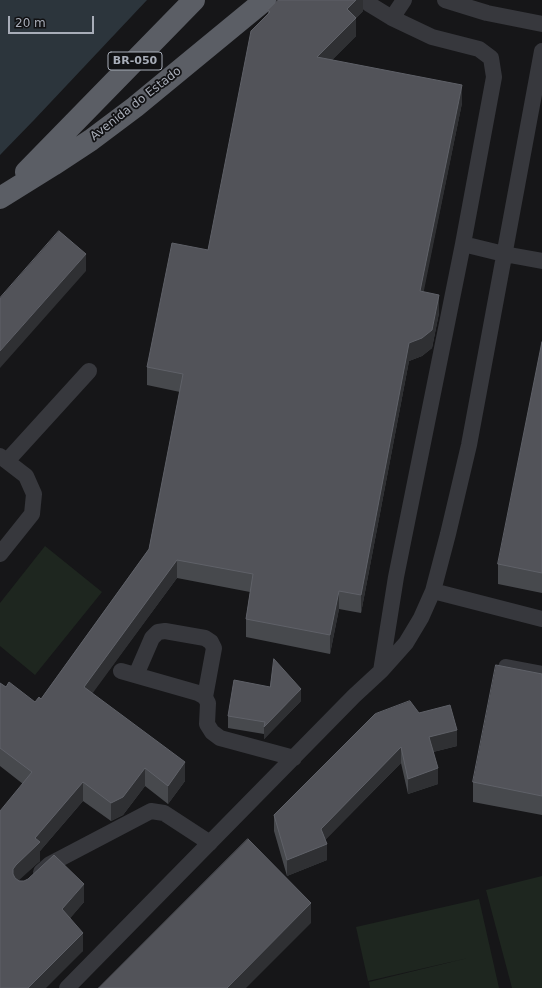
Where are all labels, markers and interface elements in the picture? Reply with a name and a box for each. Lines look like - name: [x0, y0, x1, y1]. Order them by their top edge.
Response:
- scale bar: [10, 8, 96, 34]
- text: 20 m: [15, 16, 46, 30]
- road number: BR-050: [108, 52, 162, 70]
- street label: Avenida do Estado: [88, 64, 184, 144]

